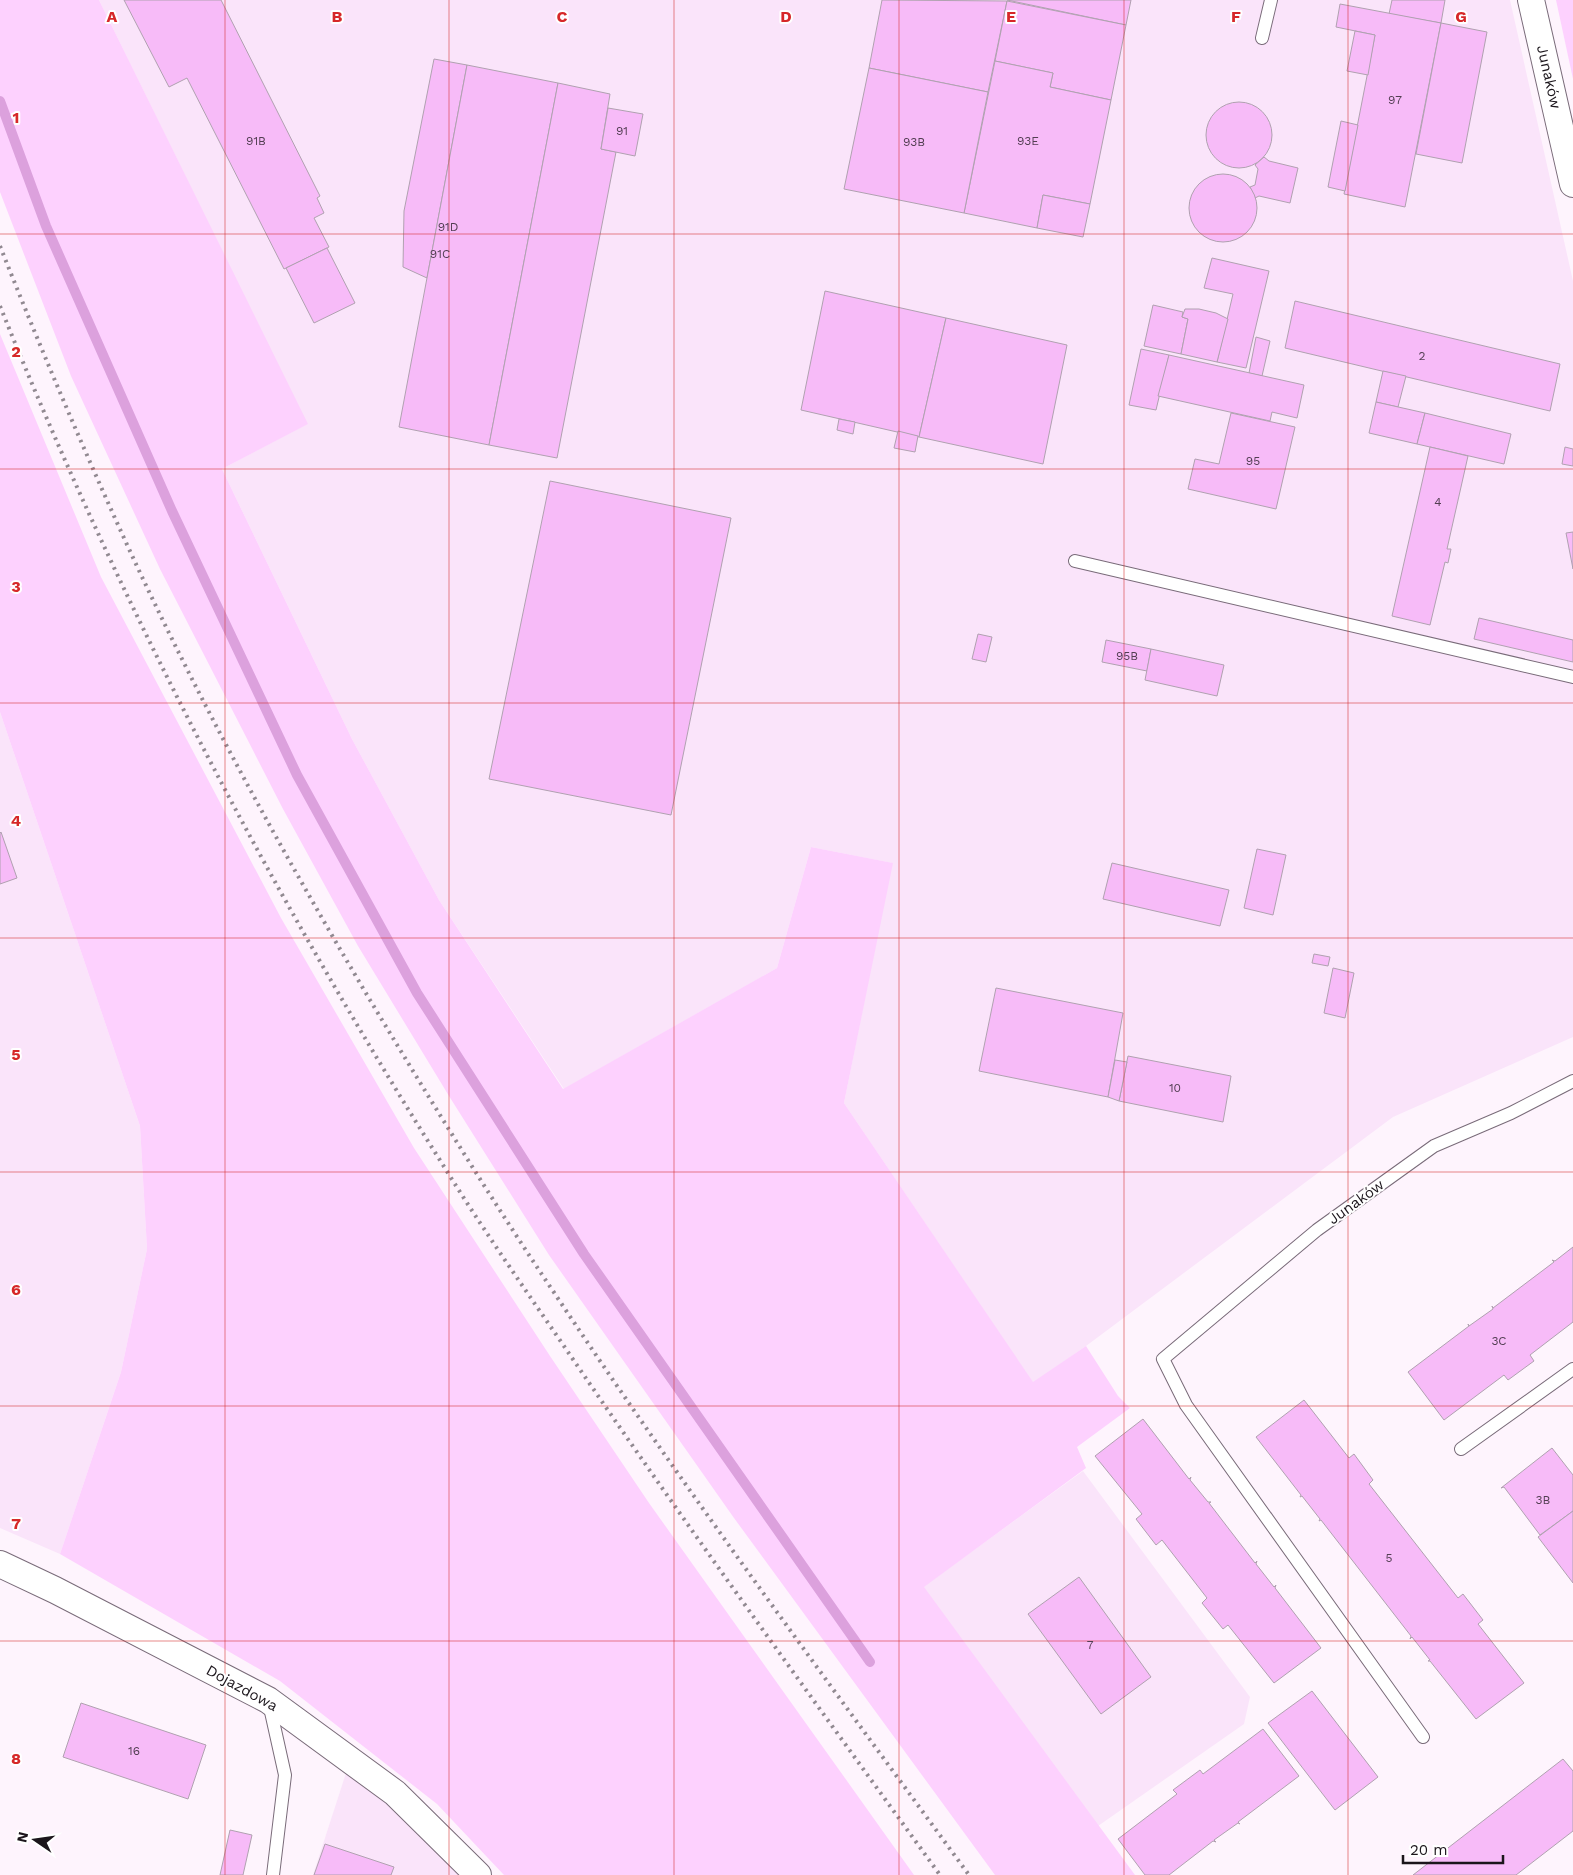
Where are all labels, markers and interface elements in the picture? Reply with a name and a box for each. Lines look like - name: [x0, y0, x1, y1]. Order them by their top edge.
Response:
- text: A: [107, 7, 118, 26]
- text: B: [332, 7, 343, 26]
- text: C: [557, 7, 568, 26]
- text: D: [780, 7, 792, 26]
- text: E: [1006, 7, 1016, 26]
- text: F: [1231, 7, 1241, 26]
- text: G: [1455, 7, 1467, 26]
- street label: Junaków: [1533, 43, 1565, 111]
- house number: 97: [1388, 93, 1402, 107]
- text: 1: [13, 108, 19, 127]
- house number: 91: [616, 124, 628, 138]
- house number: 91B: [246, 134, 266, 148]
- house number: 93E: [1017, 134, 1039, 148]
- house number: 93B: [903, 135, 925, 149]
- house number: 91D: [438, 220, 458, 234]
- house number: 91C: [430, 247, 450, 261]
- text: 2: [11, 342, 21, 361]
- house number: 2: [1419, 349, 1426, 363]
- house number: 95: [1246, 454, 1260, 468]
- house number: 4: [1434, 495, 1442, 509]
- text: 3: [11, 577, 21, 596]
- house number: 95B: [1116, 649, 1138, 663]
- text: 4: [11, 811, 21, 830]
- text: 5: [11, 1045, 21, 1064]
- house number: 10: [1169, 1081, 1181, 1095]
- street label: Junaków: [1324, 1175, 1388, 1228]
- text: 6: [11, 1280, 21, 1299]
- house number: 3C: [1491, 1334, 1507, 1348]
- house number: 3B: [1536, 1493, 1551, 1507]
- text: 7: [11, 1514, 21, 1533]
- house number: 5: [1386, 1551, 1393, 1565]
- house number: 7: [1087, 1638, 1094, 1652]
- street label: Dojazdowa: [203, 1661, 281, 1715]
- house number: 16: [128, 1744, 140, 1758]
- text: 8: [11, 1749, 21, 1768]
- north arrow: [10, 1815, 60, 1865]
- text: N: [13, 1830, 31, 1844]
- scale bar: [1403, 1832, 1503, 1864]
- text: 20 m: [1410, 1841, 1448, 1859]

